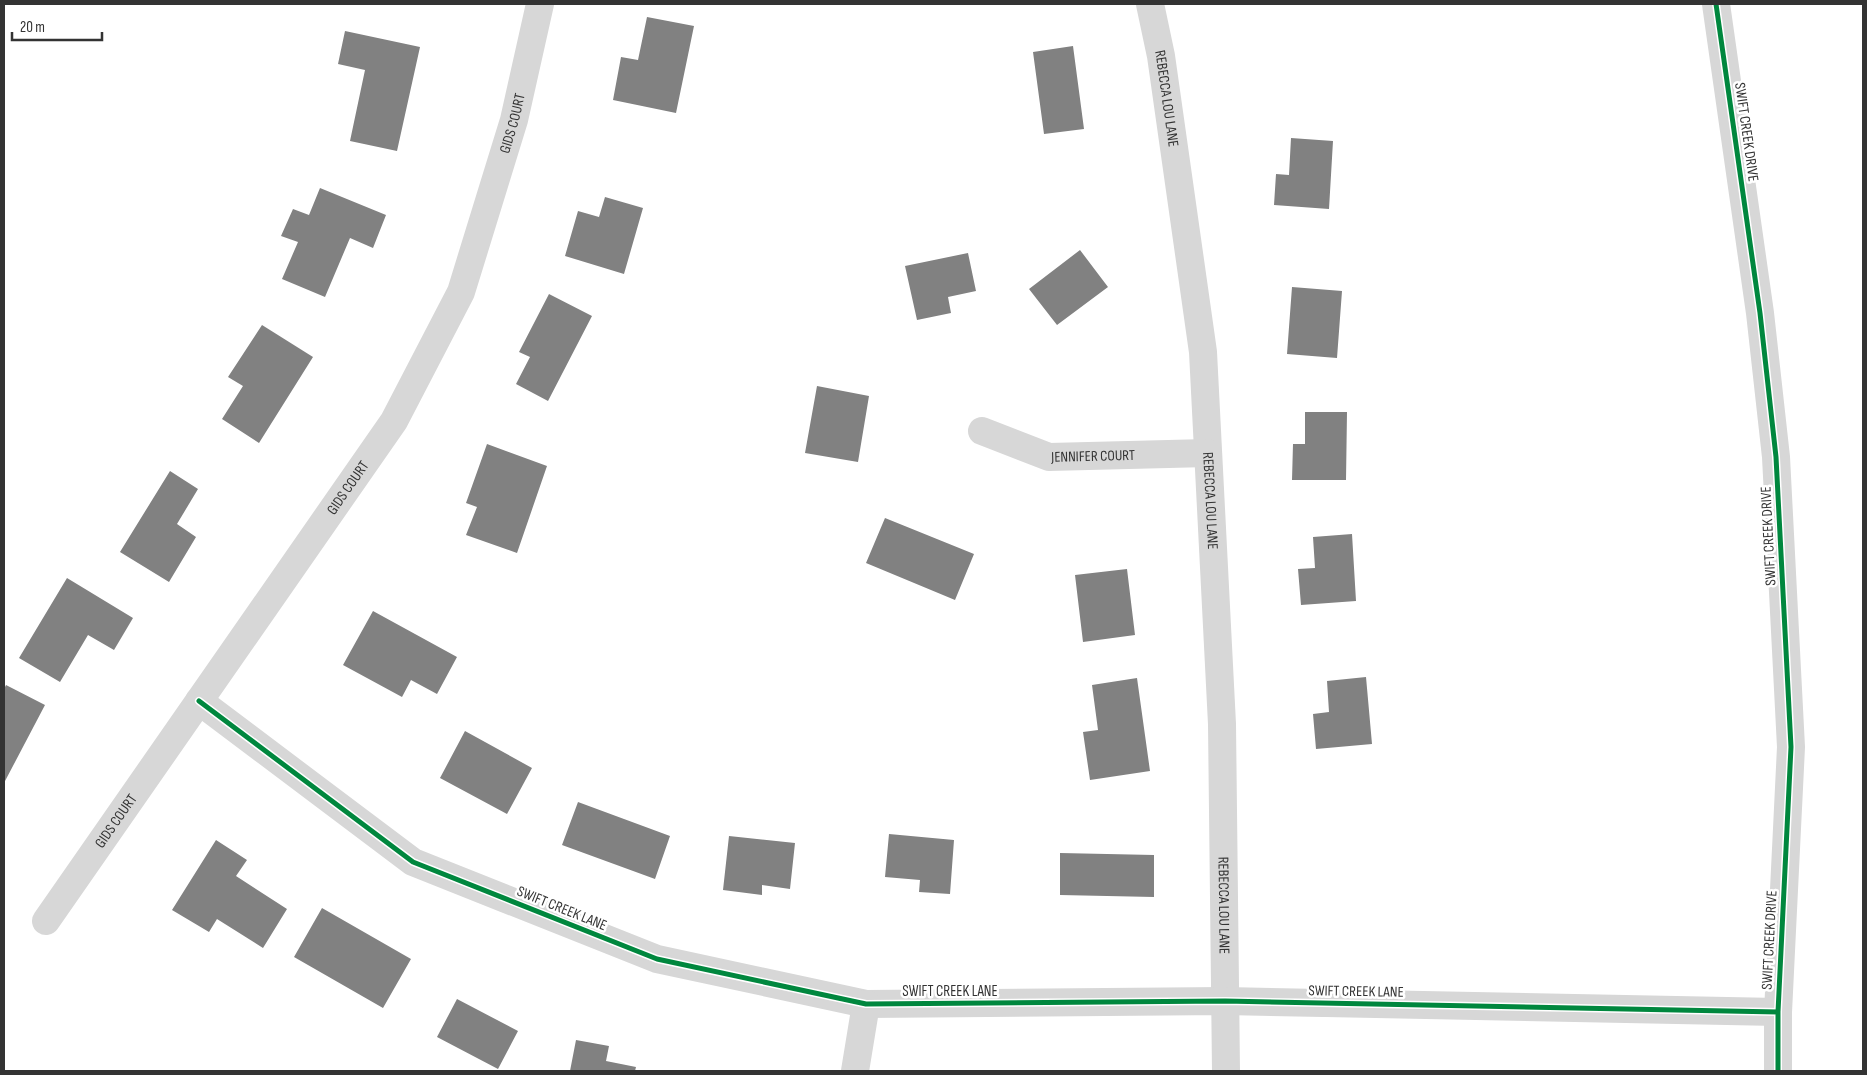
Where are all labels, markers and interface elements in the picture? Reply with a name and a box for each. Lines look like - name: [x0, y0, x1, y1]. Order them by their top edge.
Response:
- scale bar: [12, 10, 102, 42]
- text: 20 m: [20, 18, 45, 37]
- street label: REBECCA LOU LANE: [1150, 48, 1183, 148]
- street label: SWIFT CREEK DRIVE: [1730, 81, 1763, 183]
- street label: GIDS COURT: [495, 91, 530, 156]
- street label: JENNIFER COURT: [1050, 446, 1135, 467]
- street label: REBECCA LOU LANE: [1198, 451, 1222, 550]
- street label: GIDS COURT: [323, 457, 373, 519]
- street label: SWIFT CREEK DRIVE: [1756, 486, 1781, 586]
- street label: GIDS COURT: [91, 790, 141, 852]
- street label: REBECCA LOU LANE: [1214, 856, 1234, 954]
- street label: SWIFT CREEK LANE: [514, 882, 610, 935]
- street label: SWIFT CREEK DRIVE: [1757, 890, 1782, 990]
- street label: SWIFT CREEK LANE: [1308, 981, 1404, 1002]
- street label: SWIFT CREEK LANE: [902, 982, 998, 1001]

